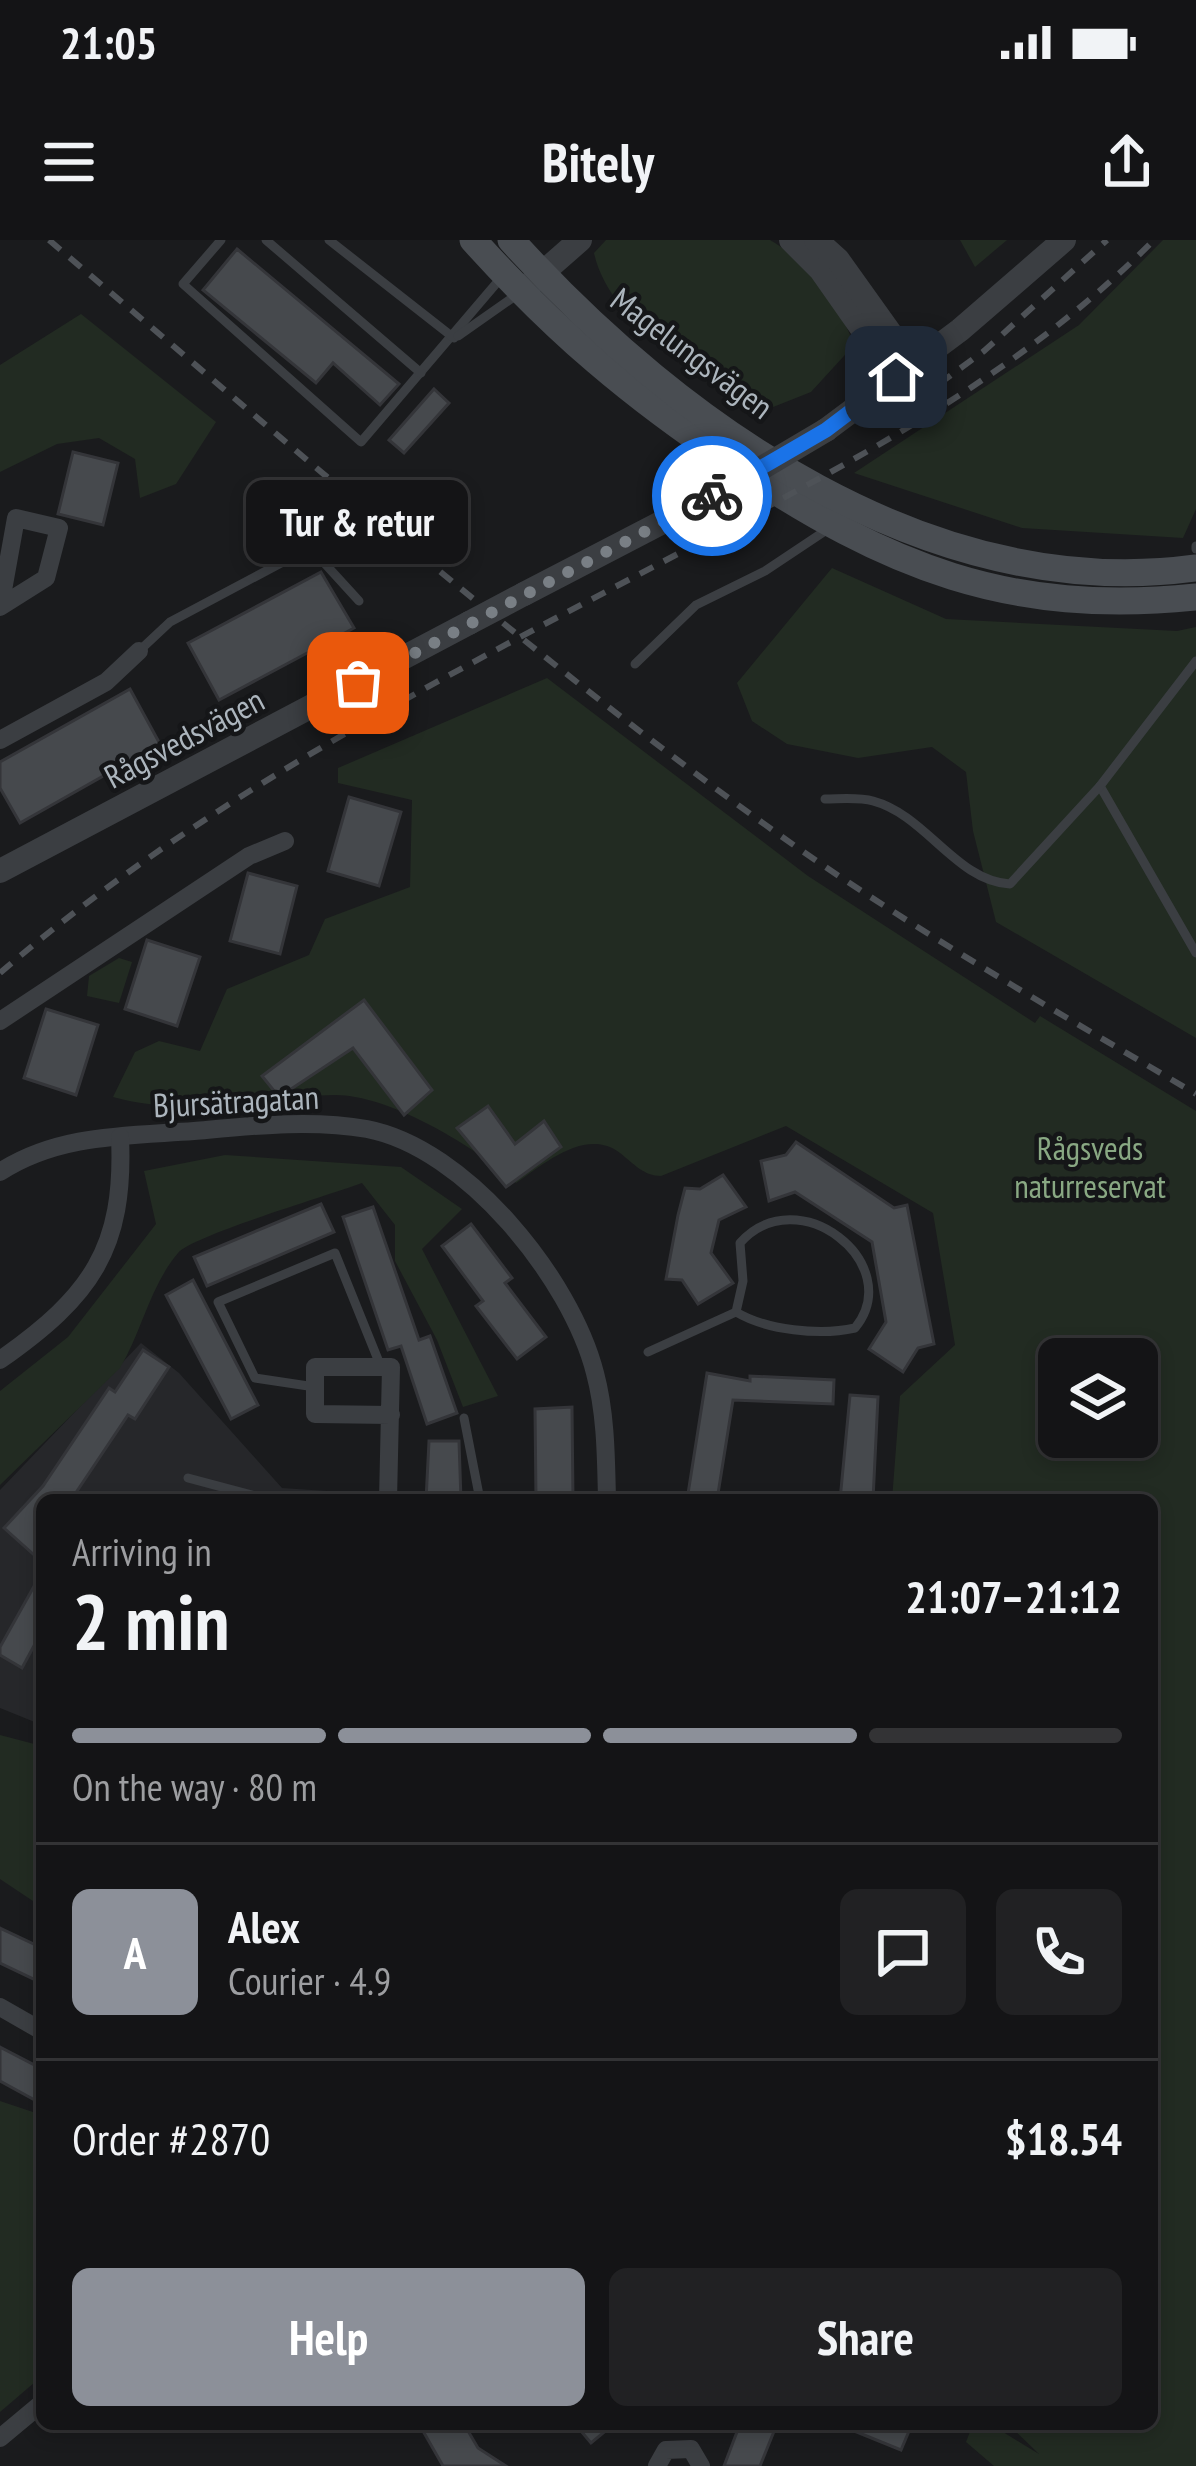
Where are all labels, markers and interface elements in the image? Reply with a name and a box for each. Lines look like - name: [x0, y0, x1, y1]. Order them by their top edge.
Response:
- text: 21:05: [60, 13, 157, 71]
- text: Bitely: [542, 127, 654, 197]
- icon: menu: [36, 129, 102, 195]
- icon: share: [1094, 129, 1160, 195]
- street label: Magelungsvägen: [603, 278, 782, 428]
- pin: [845, 326, 947, 428]
- icon: home: [863, 344, 929, 410]
- courier: [652, 436, 772, 556]
- icon: bike: [679, 463, 745, 529]
- callout: Tur & retur: [247, 479, 469, 563]
- text: Tur & retur: [280, 496, 434, 547]
- pin: [307, 632, 409, 734]
- icon: bag: [325, 650, 391, 716]
- street label: Rågsvedsvägen: [97, 678, 271, 798]
- street label: Bjursätragatan: [152, 1075, 320, 1126]
- park label: Rågsveds naturreservat: [1014, 1126, 1166, 1207]
- map controls: [1038, 1338, 1158, 1458]
- button: layers: [1038, 1338, 1158, 1458]
- text: Arriving in: [72, 1526, 212, 1577]
- text: 21:07–21:12: [905, 1567, 1122, 1625]
- text: 2 min: [72, 1571, 230, 1672]
- text: On the way · 80 m: [72, 1761, 317, 1812]
- button: chat: [840, 1889, 966, 2015]
- button: phone: [996, 1889, 1122, 2015]
- text: Alex: [228, 1897, 300, 1955]
- text: A: [124, 1923, 146, 1981]
- text: Courier · 4.9: [228, 1955, 391, 2006]
- text: Order #2870: [72, 2109, 270, 2167]
- text: $18.54: [1005, 2109, 1122, 2167]
- button: Help: [72, 2268, 585, 2406]
- button: Share: [609, 2268, 1122, 2406]

